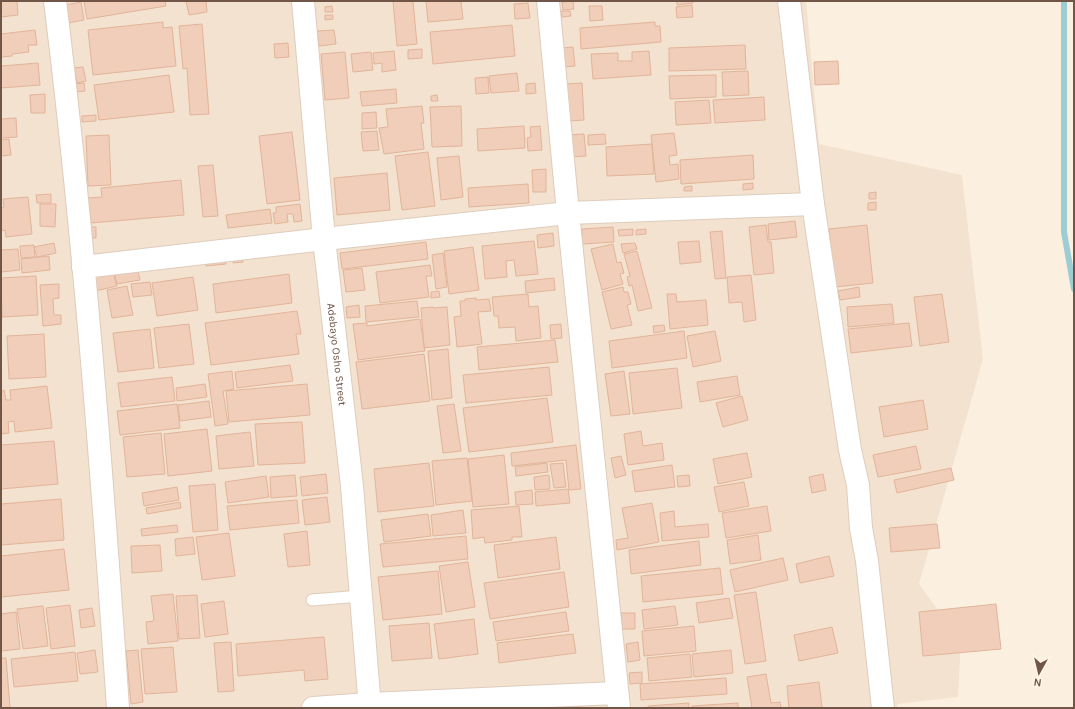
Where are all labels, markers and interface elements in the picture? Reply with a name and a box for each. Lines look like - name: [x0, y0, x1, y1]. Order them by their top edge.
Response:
- street label: Adebayo Osho Street: [324, 302, 349, 406]
- north arrow: [1019, 653, 1059, 693]
- text: N: [1033, 675, 1042, 689]

